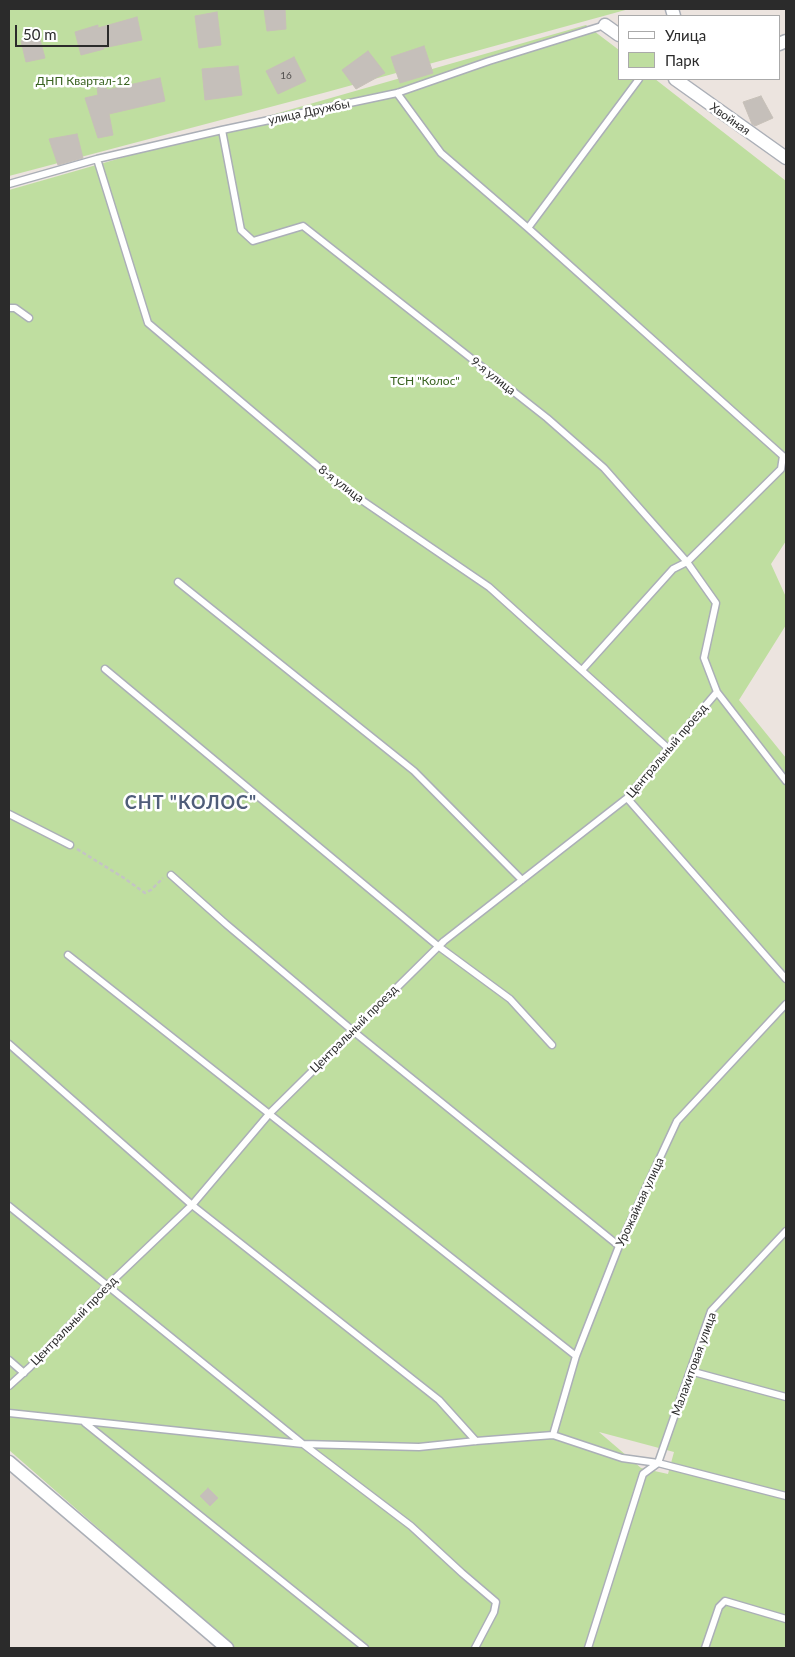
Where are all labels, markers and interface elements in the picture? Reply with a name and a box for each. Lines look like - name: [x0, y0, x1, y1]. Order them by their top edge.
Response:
- scale bar: [18, 15, 111, 47]
- legend: [618, 15, 780, 80]
- text: 50 m: [23, 25, 57, 43]
- text: Улица: [665, 26, 706, 44]
- text: Парк: [665, 51, 699, 69]
- house number: 16: [280, 70, 292, 82]
- park label: ДНП Квартал-12: [36, 74, 130, 88]
- street label: улица Дружбы: [267, 96, 351, 128]
- street label: Хвойная: [707, 100, 753, 138]
- street label: 9-я улица: [468, 354, 518, 398]
- park label: ТСН "Колос": [390, 374, 460, 388]
- street label: 8-я улица: [315, 462, 367, 506]
- street label: Центральный проезд: [623, 701, 711, 801]
- district label: СНТ "КОЛОС": [123, 792, 259, 814]
- street label: Центральный проезд: [307, 982, 401, 1076]
- street label: Урожайная улица: [613, 1155, 667, 1249]
- street label: Центральный проезд: [28, 1273, 120, 1369]
- street label: Малахитовая улица: [669, 1310, 719, 1418]

